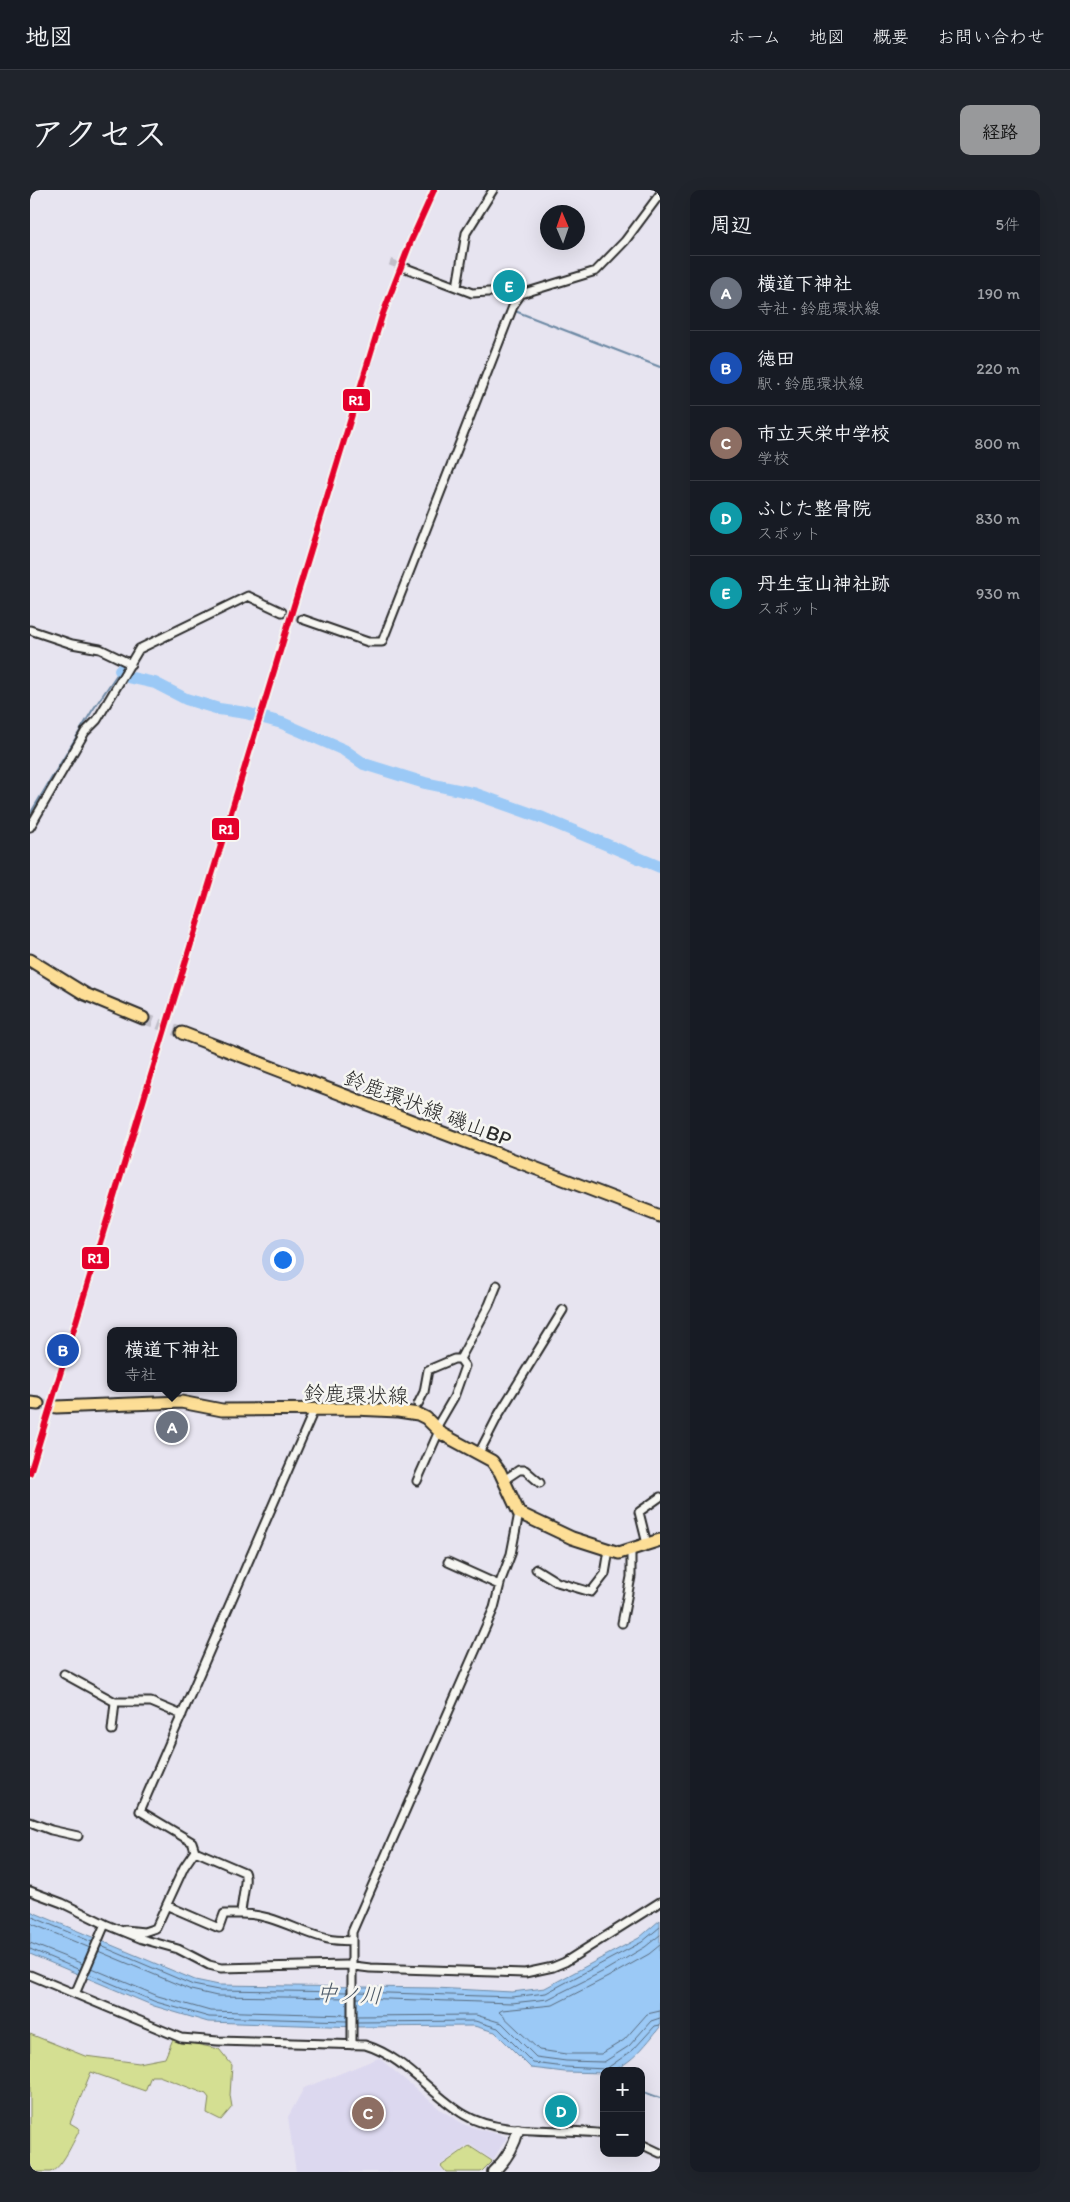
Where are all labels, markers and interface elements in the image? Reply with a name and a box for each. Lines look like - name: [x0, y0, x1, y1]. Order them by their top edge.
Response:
- text: 地図: [25, 22, 73, 51]
- text: ホーム: [728, 26, 781, 48]
- text: 地図: [809, 26, 845, 48]
- text: 概要: [873, 26, 909, 48]
- text: お問い合わせ: [937, 26, 1045, 48]
- button: 経路: [960, 105, 1040, 155]
- text: アクセス: [30, 113, 168, 155]
- north arrow: [540, 205, 585, 250]
- text: 周辺: [710, 212, 752, 237]
- text: 5件: [996, 215, 1020, 234]
- pin: E: [493, 267, 525, 305]
- text: 横道下神社: [757, 272, 852, 295]
- text: A: [721, 284, 731, 303]
- text: 190 m: [977, 284, 1020, 303]
- text: 寺社 · 鈴鹿環状線: [757, 299, 880, 318]
- text: 徳田: [757, 347, 795, 370]
- text: B: [721, 359, 731, 378]
- text: 220 m: [976, 359, 1020, 378]
- text: 駅 · 鈴鹿環状線: [757, 374, 864, 393]
- line badge: R1: [342, 388, 371, 412]
- text: R1: [349, 392, 364, 409]
- text: 市立天栄中学校: [757, 422, 890, 445]
- text: C: [721, 434, 731, 453]
- text: 800 m: [974, 434, 1020, 453]
- text: 学校: [757, 449, 789, 468]
- text: ふじた整骨院: [757, 497, 871, 520]
- text: D: [721, 509, 731, 528]
- text: 830 m: [976, 509, 1020, 528]
- text: スポット: [757, 524, 821, 543]
- text: 丹生宝山神社跡: [757, 572, 890, 595]
- text: E: [722, 584, 730, 603]
- text: 930 m: [976, 584, 1020, 603]
- text: スポット: [757, 599, 821, 618]
- line badge: R1: [211, 817, 240, 841]
- text: R1: [219, 821, 234, 838]
- street label: 鈴鹿環状線 磯山BP: [341, 1065, 515, 1151]
- line badge: R1: [81, 1246, 110, 1270]
- your location: [270, 1247, 296, 1273]
- text: R1: [88, 1250, 103, 1267]
- popup: [107, 1327, 237, 1392]
- pin: B: [47, 1331, 79, 1369]
- text: 横道下神社: [124, 1338, 220, 1361]
- text: 寺社: [124, 1365, 157, 1384]
- street label: 鈴鹿環状線: [303, 1380, 409, 1408]
- pin: A: [156, 1408, 188, 1446]
- water label: 中ノ川: [315, 1979, 383, 2009]
- map controls: [600, 2067, 645, 2157]
- button: +: [600, 2067, 645, 2112]
- pin: D: [545, 2092, 577, 2130]
- pin: C: [352, 2094, 384, 2132]
- button: −: [600, 2112, 645, 2157]

